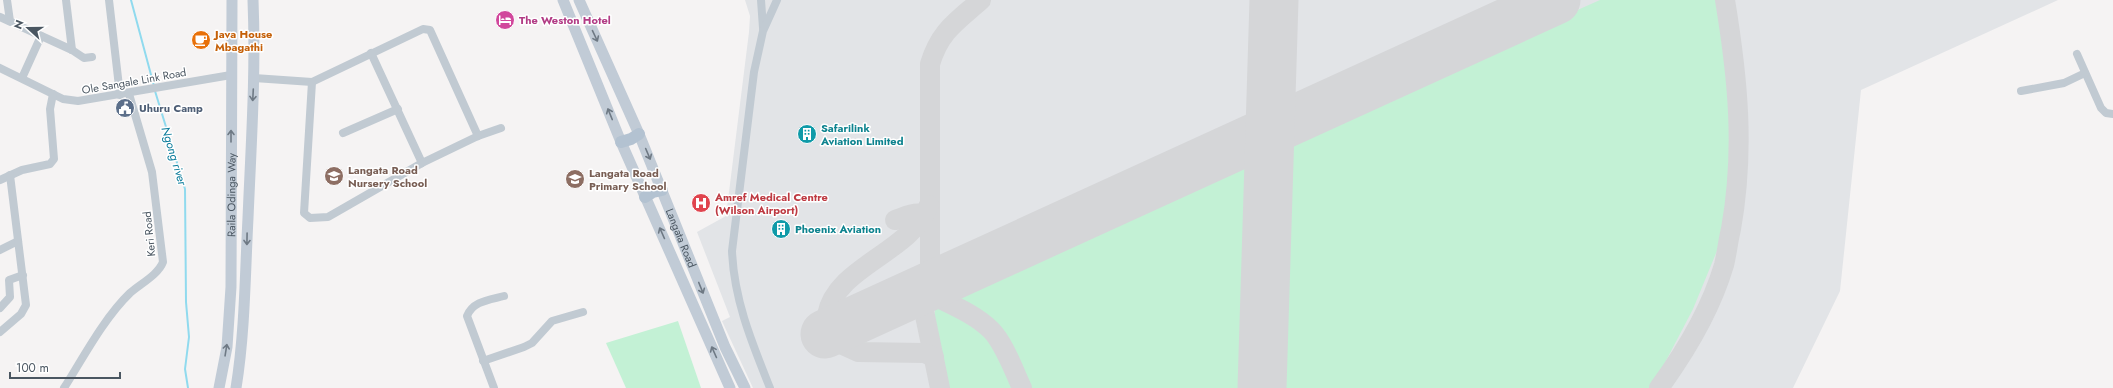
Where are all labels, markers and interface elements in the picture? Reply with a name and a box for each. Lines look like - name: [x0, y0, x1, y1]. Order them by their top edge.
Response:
- north arrow: [8, 8, 48, 48]
- hotel icon: The Weston Hotel: [494, 9, 516, 31]
- place label: The Weston Hotel: [519, 12, 611, 28]
- text: N: [10, 17, 28, 31]
- place label: Java House Mbagathi: [213, 26, 272, 55]
- cafe icon: Java House Mbagathi: [190, 29, 212, 51]
- one-way arrow: [592, 29, 599, 41]
- street label: Ole Sangale Link Road: [81, 64, 187, 98]
- one-way arrow: [250, 88, 257, 101]
- public building icon: Uhuru Camp: [114, 97, 136, 119]
- place label: Uhuru Camp: [139, 100, 203, 116]
- one-way arrow: [606, 109, 613, 121]
- place label: Safarilink Aviation Limited: [820, 120, 904, 149]
- building icon: Safarilink Aviation Limited: [796, 123, 818, 145]
- water label: Ngong river: [157, 125, 192, 188]
- one-way arrow: [227, 130, 235, 143]
- one-way arrow: [644, 148, 652, 160]
- street label: Raila Odinga Way: [223, 153, 239, 237]
- place label: Langata Road Nursery School: [348, 162, 427, 191]
- school or university icon: Langata Road Nursery School: [323, 165, 345, 187]
- place label: Langata Road Primary School: [589, 165, 667, 194]
- school or university icon: Langata Road Primary School: [564, 168, 586, 190]
- place label: Amref Medical Centre (Wilson Airport): [714, 189, 828, 218]
- hospital icon: Amref Medical Centre (Wilson Airport): [690, 192, 712, 214]
- street label: Langata Road: [662, 206, 700, 270]
- street label: Keri Road: [139, 211, 159, 257]
- building icon: Phoenix Aviation: [770, 218, 792, 240]
- place label: Phoenix Aviation: [795, 221, 881, 237]
- one-way arrow: [657, 228, 665, 240]
- one-way arrow: [243, 232, 251, 245]
- one-way arrow: [698, 282, 706, 294]
- one-way arrow: [222, 344, 230, 357]
- one-way arrow: [710, 347, 717, 359]
- scale bar: [10, 354, 120, 380]
- text: 100 m: [16, 359, 49, 377]

